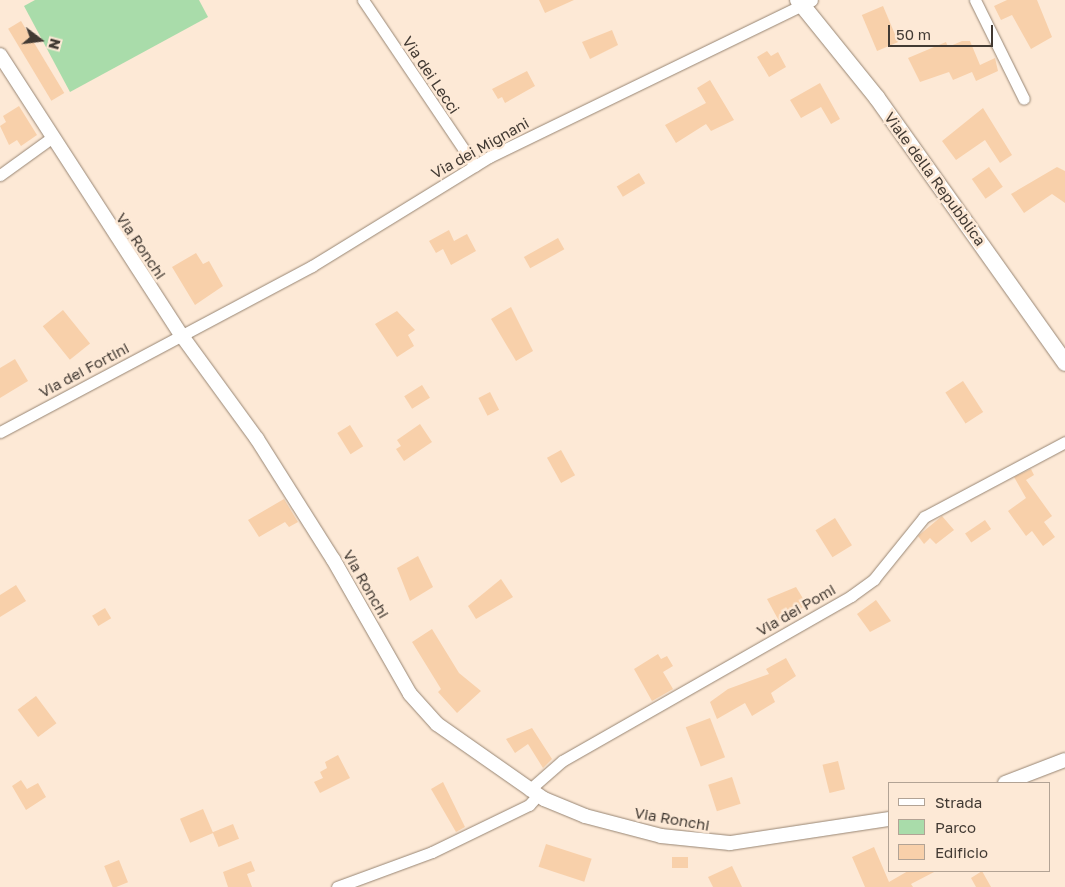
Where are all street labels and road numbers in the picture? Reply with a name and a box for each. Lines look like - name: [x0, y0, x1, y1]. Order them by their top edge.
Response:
- street label: Via dei Lecci: [399, 33, 463, 117]
- street label: Viale della Repubblica: [881, 109, 989, 249]
- street label: Via dei Mignani: [428, 114, 532, 182]
- street label: Via Ronchi: [112, 209, 170, 283]
- street label: Via dei Fortini: [36, 339, 132, 401]
- street label: Via Ronchi: [339, 547, 393, 621]
- street label: Via dei Pomi: [753, 580, 839, 640]
- street label: Via Ronchi: [633, 804, 711, 834]

